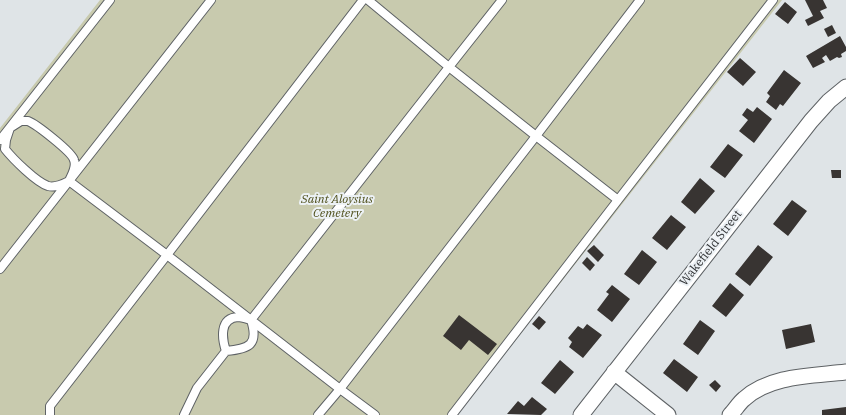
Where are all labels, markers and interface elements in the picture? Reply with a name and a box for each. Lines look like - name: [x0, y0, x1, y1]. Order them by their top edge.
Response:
- park label: Saint Aloysius Cemetery: [301, 193, 373, 221]
- street label: Wakefield Street: [677, 207, 745, 289]

